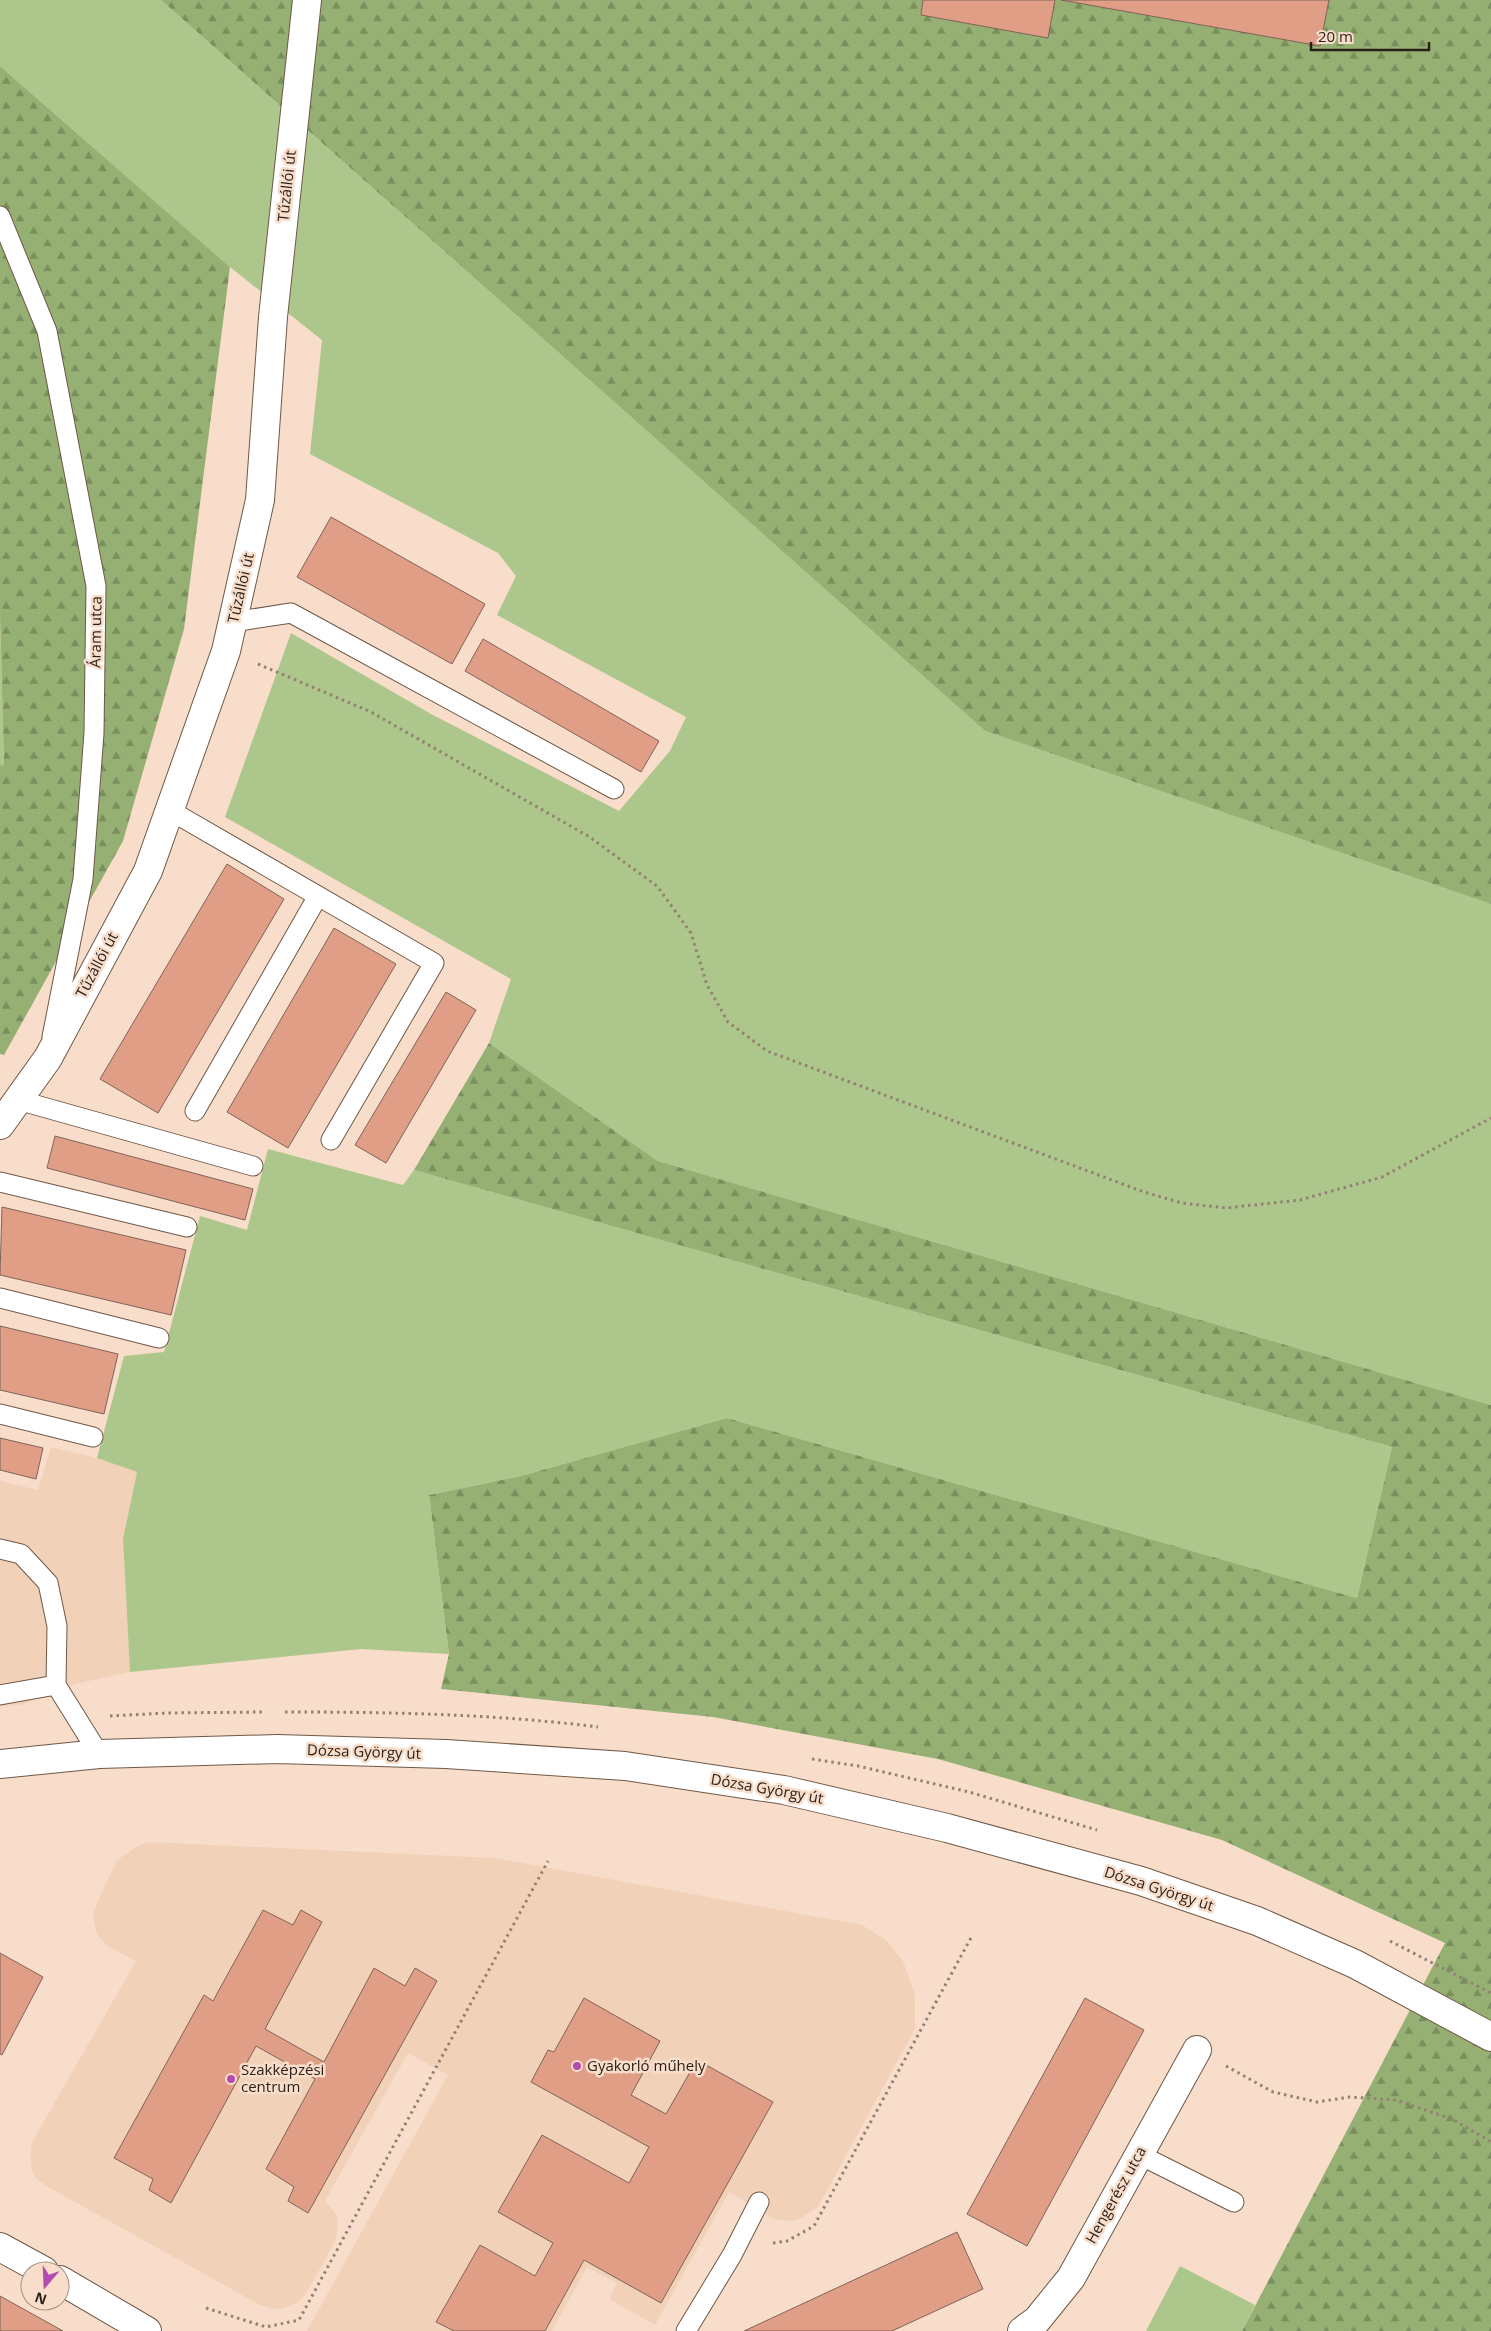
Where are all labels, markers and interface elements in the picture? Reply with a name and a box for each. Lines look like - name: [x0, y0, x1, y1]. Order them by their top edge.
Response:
- scale bar: [1311, 20, 1428, 52]
- text: 20 m: [1318, 26, 1353, 46]
- street label: Tűzállói út: [272, 149, 300, 223]
- street label: Tűzállói út: [222, 551, 258, 625]
- street label: Áram utca: [84, 596, 106, 668]
- street label: Tűzállói út: [70, 928, 122, 1001]
- street label: Dózsa György út: [307, 1739, 421, 1763]
- street label: Dózsa György út: [709, 1768, 825, 1808]
- street label: Dózsa György út: [1102, 1861, 1217, 1915]
- place label: Gyakorló műhely: [587, 2055, 706, 2075]
- place label: Szakképzési centrum: [241, 2059, 324, 2096]
- marker: Gyakorló műhely: [571, 2060, 583, 2072]
- marker: Szakképzési centrum: [225, 2073, 237, 2085]
- street label: Hengerész utca: [1080, 2142, 1150, 2247]
- north arrow: [20, 2261, 70, 2311]
- text: N: [32, 2288, 49, 2310]

